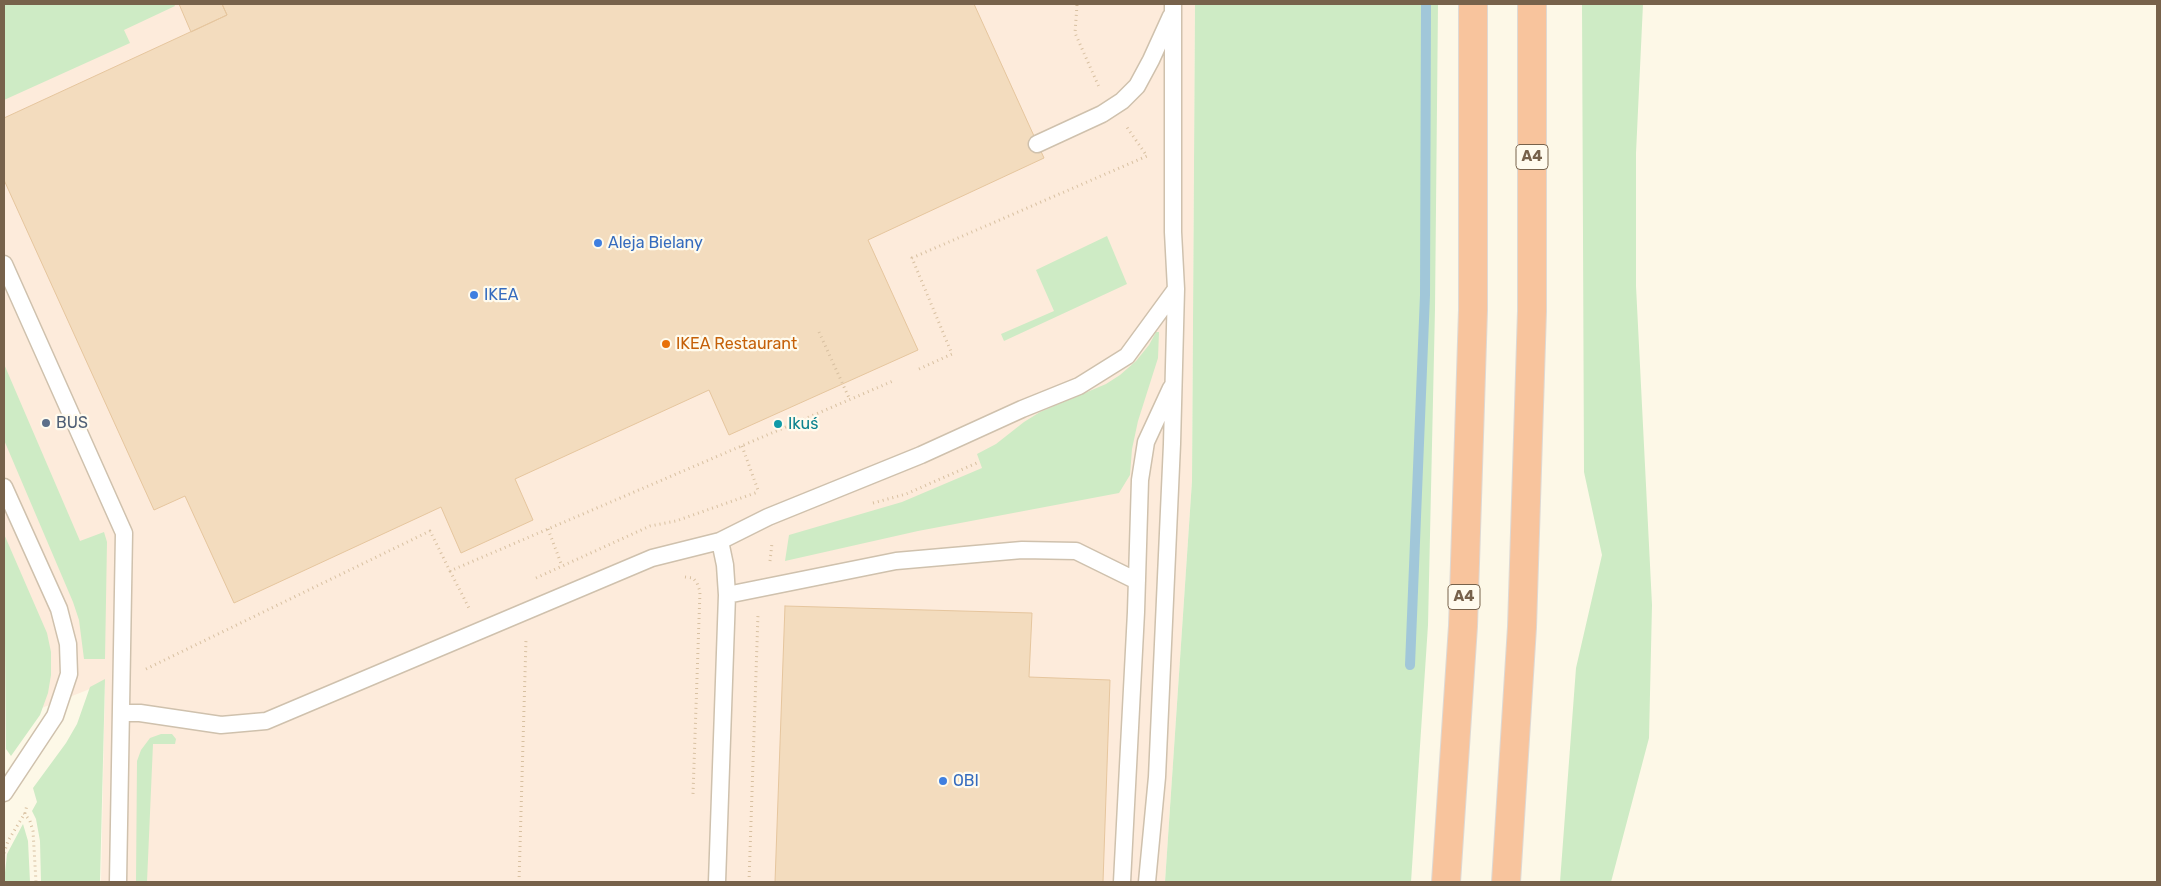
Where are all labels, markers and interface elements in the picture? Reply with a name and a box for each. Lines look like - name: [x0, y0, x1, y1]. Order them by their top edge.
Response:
- road number: A4: [1516, 144, 1548, 170]
- place label: Aleja Bielany: [608, 233, 703, 253]
- marker: Aleja Bielany: [592, 237, 604, 249]
- place label: IKEA: [484, 285, 518, 305]
- marker: IKEA: [468, 289, 480, 301]
- place label: IKEA Restaurant: [676, 334, 797, 354]
- marker: IKEA Restaurant: [660, 338, 672, 350]
- place label: BUS: [56, 413, 88, 433]
- place label: Ikuś: [788, 414, 818, 434]
- marker: BUS: [40, 417, 52, 429]
- marker: Ikuś: [772, 418, 784, 430]
- road number: A4: [1448, 584, 1480, 610]
- place label: OBI: [953, 771, 979, 791]
- marker: OBI: [937, 775, 949, 787]

